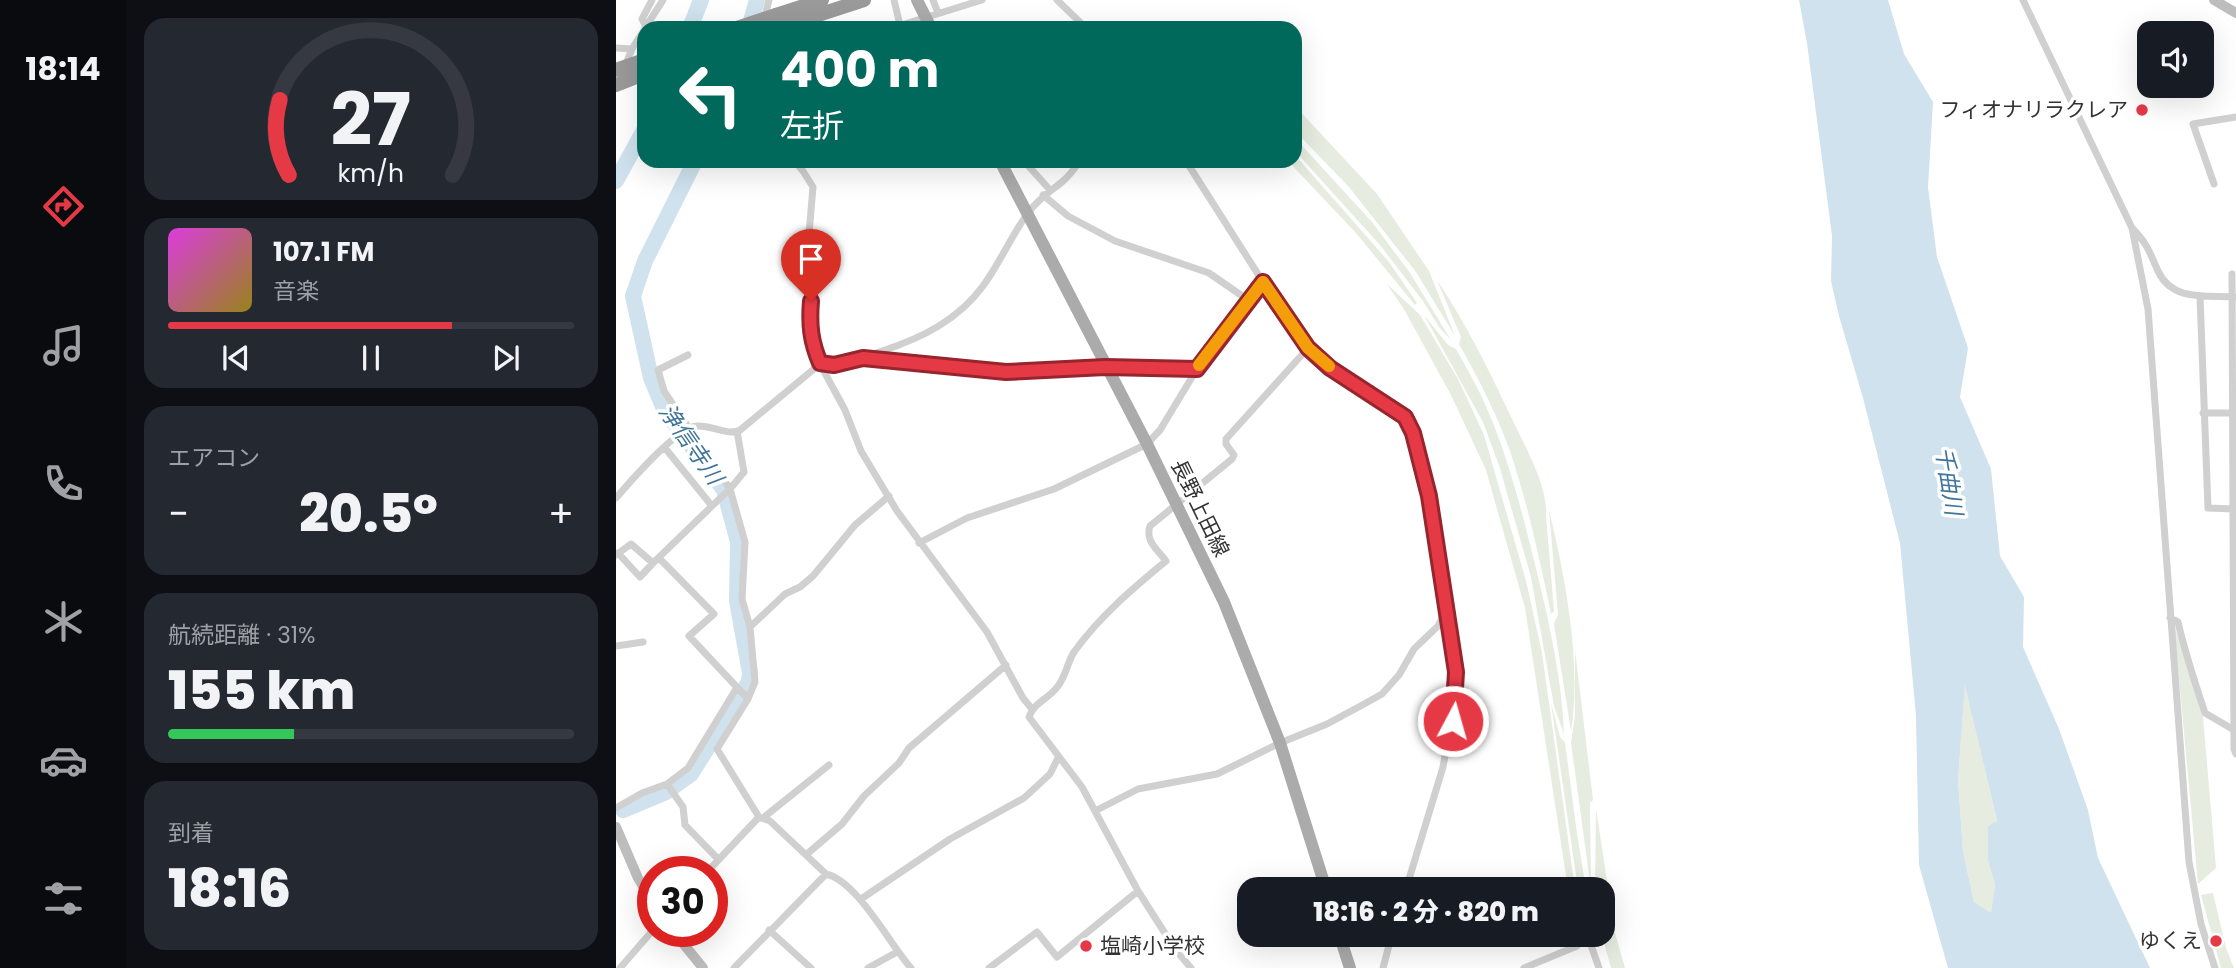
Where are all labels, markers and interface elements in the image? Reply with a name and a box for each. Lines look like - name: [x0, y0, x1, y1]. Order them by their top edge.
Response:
- map controls: [2137, 21, 2214, 98]
- button: sound: [2137, 21, 2214, 98]
- text: 400 m: [780, 36, 939, 104]
- text: 18:14: [25, 46, 101, 91]
- icon: left: [665, 49, 756, 140]
- text: 27: [331, 69, 411, 170]
- place label: フィオナリラクレア: [1939, 95, 2128, 124]
- marker: フィオナリラクレア: [2134, 102, 2150, 118]
- text: 左折: [780, 103, 844, 148]
- text: km/h: [338, 156, 404, 191]
- icon: directions: [39, 182, 88, 231]
- pin: [781, 229, 841, 301]
- text: 107.1 FM: [273, 234, 374, 270]
- icon: arrive: [792, 240, 830, 278]
- text: 音楽: [273, 275, 319, 307]
- icon: music: [39, 321, 88, 370]
- icon: previous: [217, 339, 255, 377]
- icon: pause: [352, 339, 390, 377]
- icon: next: [487, 339, 525, 377]
- water label: 浄信寺川: [652, 397, 732, 493]
- text: エアコン: [168, 442, 260, 474]
- water label: 千曲川: [1928, 444, 1971, 521]
- street label: 長野上田線: [1164, 454, 1236, 561]
- icon: phone: [39, 459, 88, 508]
- text: 20.5°: [299, 477, 438, 550]
- text: −: [168, 487, 189, 540]
- text: +: [548, 487, 574, 540]
- icon: climate: [39, 597, 88, 646]
- text: 航続距離 · 31%: [168, 619, 316, 651]
- text: 155 km: [168, 654, 355, 727]
- position arrow: [1416, 684, 1490, 758]
- icon: car: [39, 736, 88, 785]
- text: 到着: [168, 817, 214, 849]
- text: 18:16: [168, 852, 291, 925]
- speed limit sign: 30: [637, 856, 728, 947]
- icon: filters: [39, 874, 88, 923]
- text: 18:16 · 2 分 · 820 m: [1313, 894, 1539, 930]
- place label: ゆくえ: [2139, 926, 2202, 955]
- place label: 塩崎小学校: [1100, 931, 1205, 960]
- marker: ゆくえ: [2208, 933, 2224, 949]
- marker: 塩崎小学校: [1078, 938, 1094, 954]

